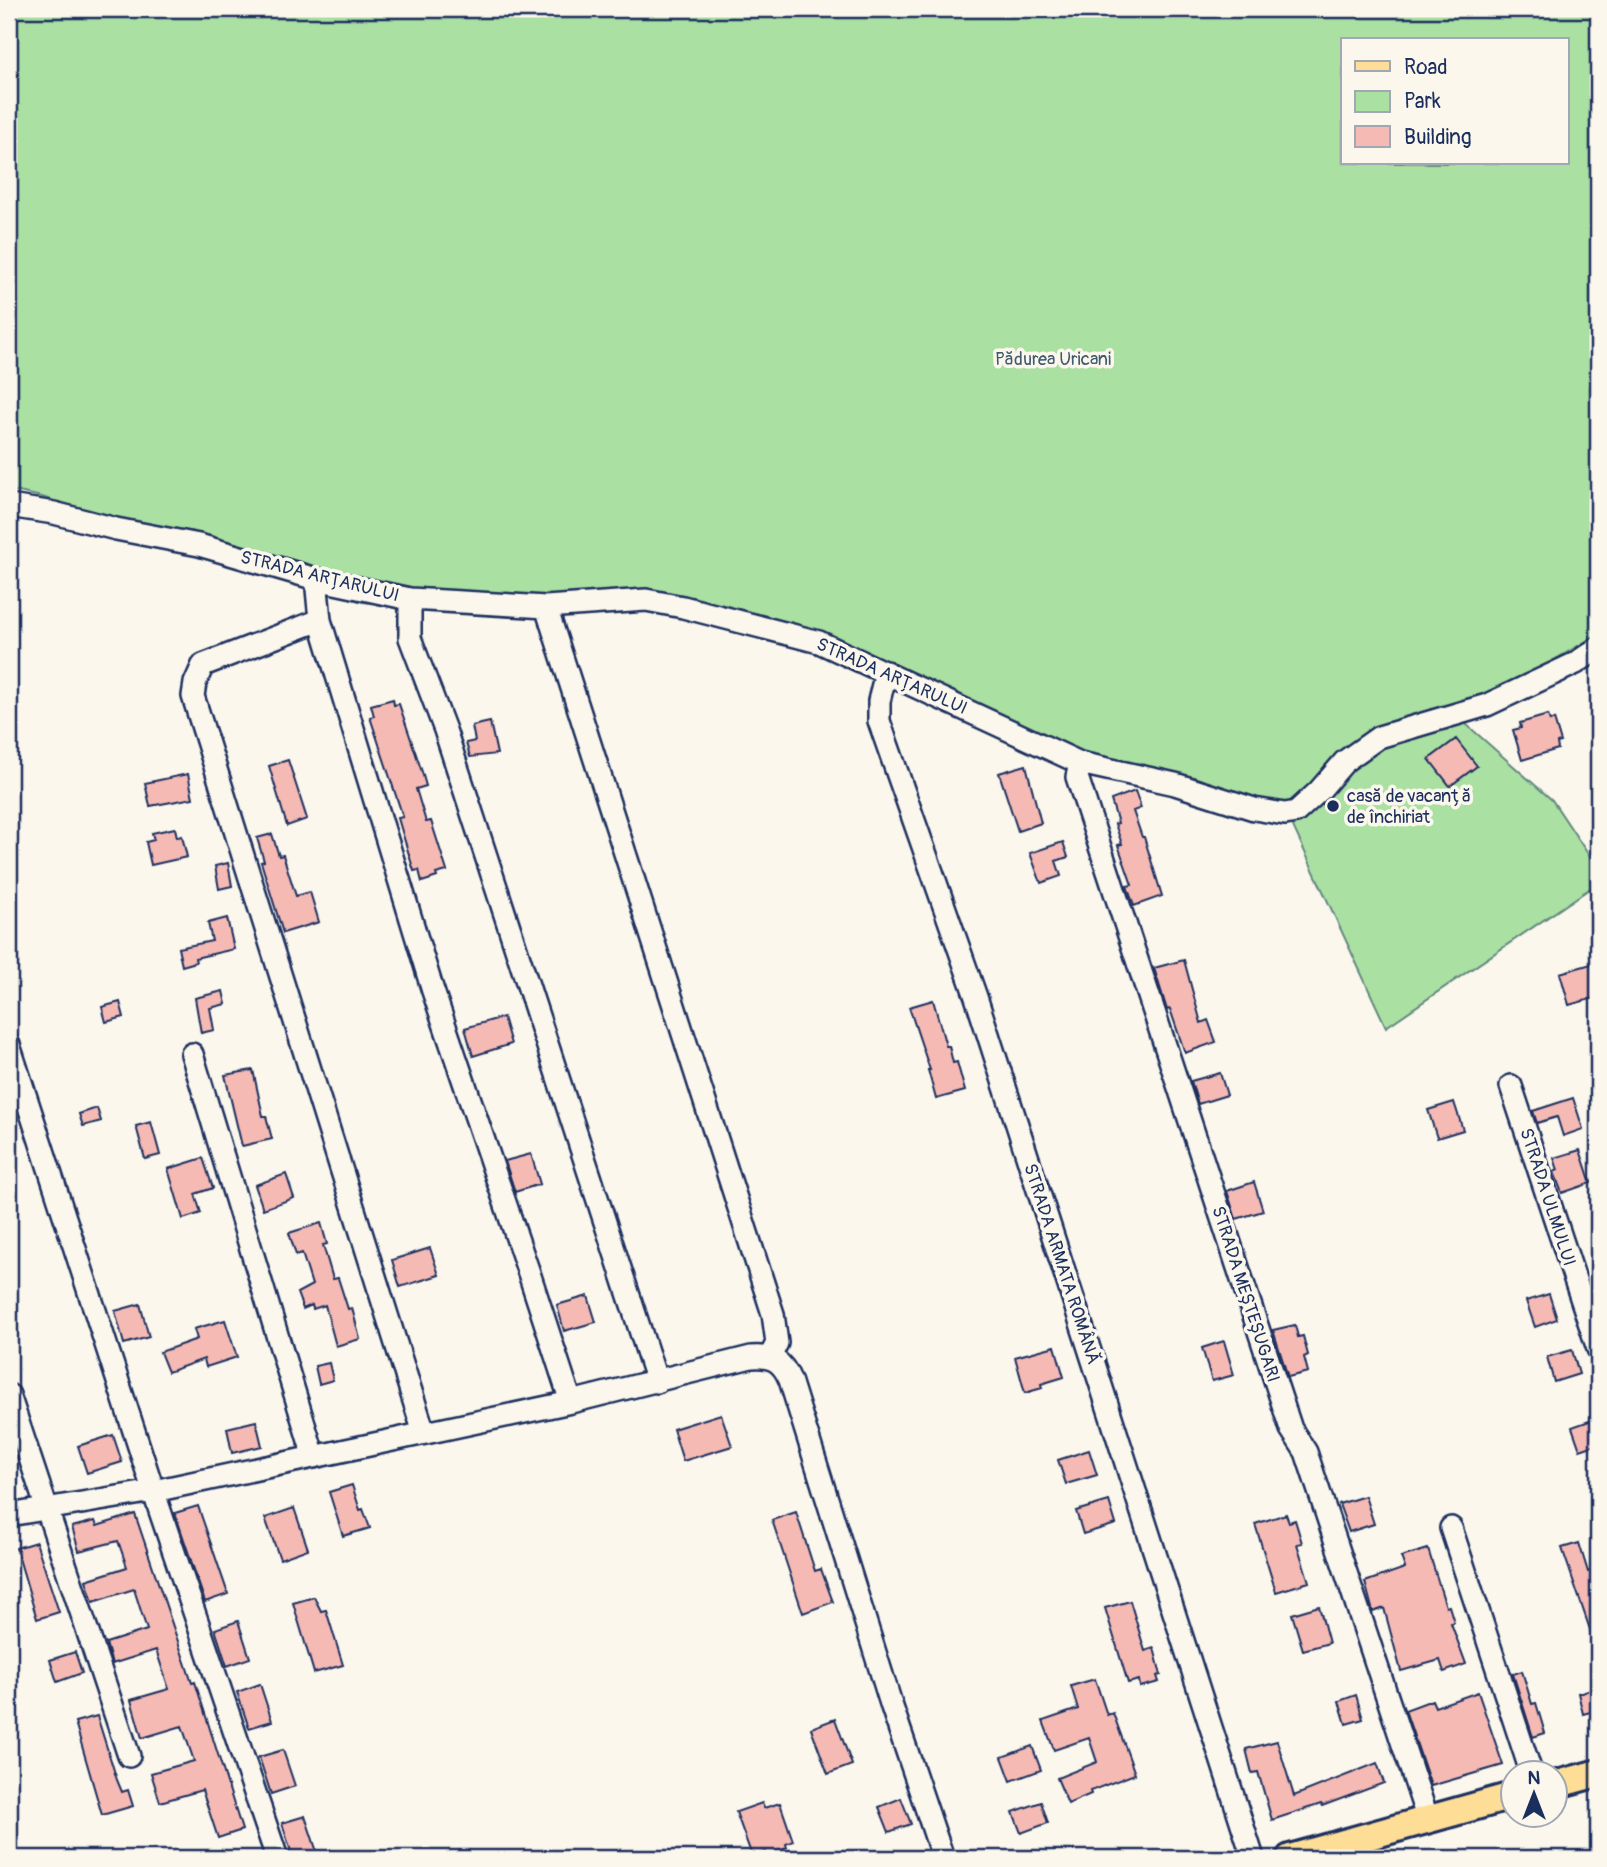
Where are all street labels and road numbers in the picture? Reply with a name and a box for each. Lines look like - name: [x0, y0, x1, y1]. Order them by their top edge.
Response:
- street label: STRADA ARȚARULUI: [238, 546, 402, 607]
- street label: STRADA ARȚARULUI: [813, 633, 971, 720]
- street label: STRADA ULMULUI: [1514, 1125, 1581, 1269]
- street label: STRADA ARMATA ROMÂNĂ: [1018, 1161, 1105, 1367]
- street label: STRADA MEȘTEȘUGARI: [1206, 1203, 1285, 1385]

